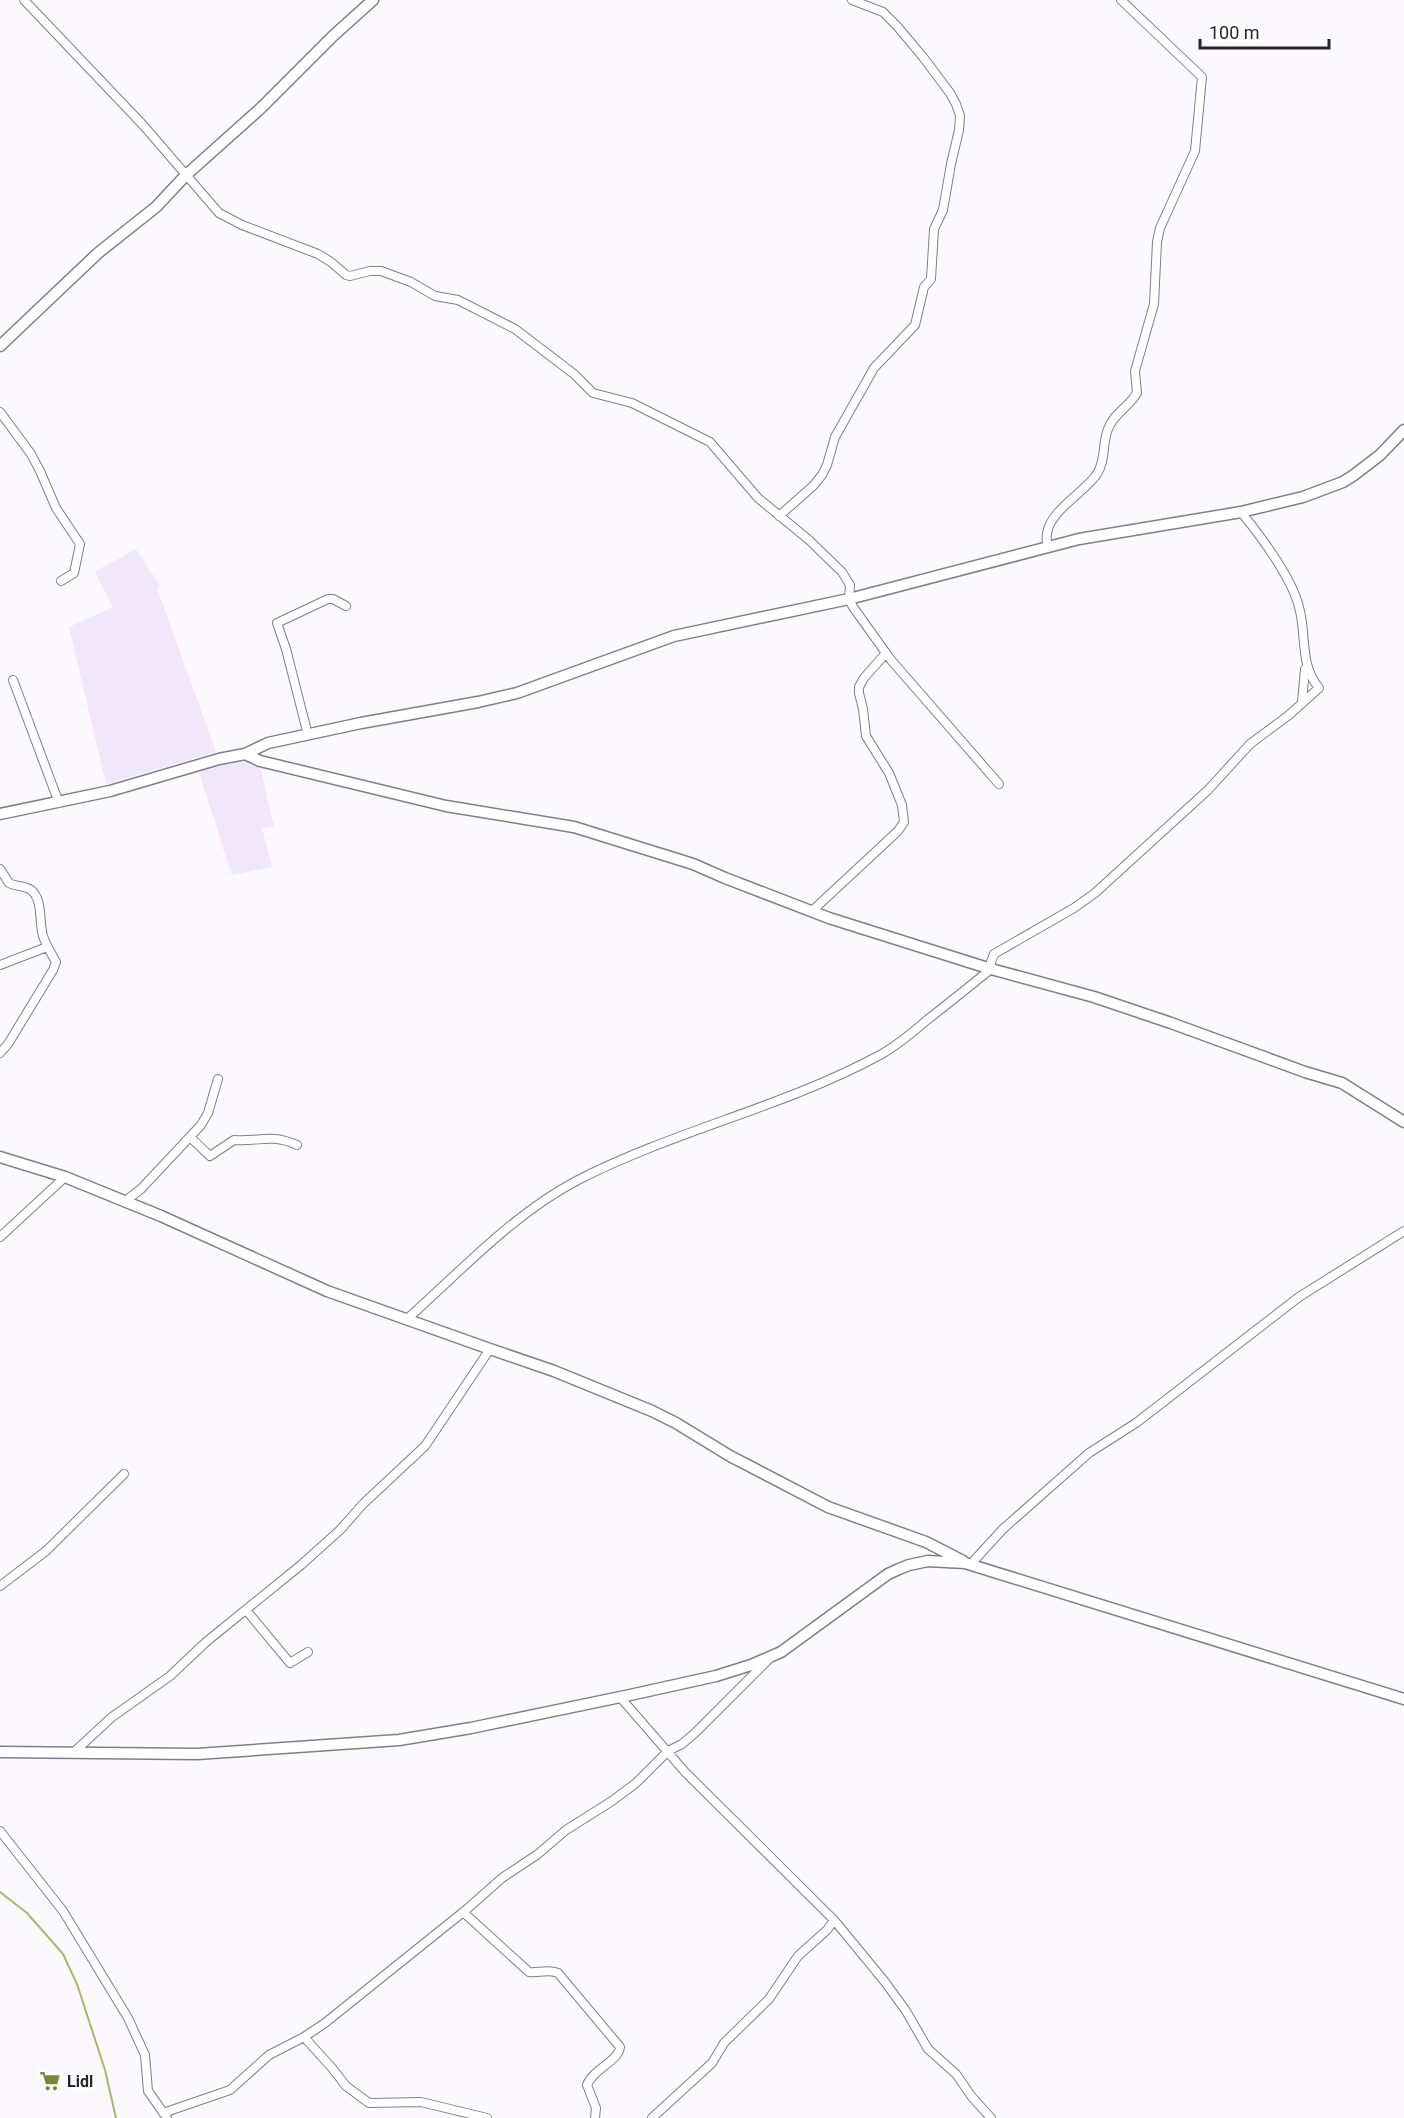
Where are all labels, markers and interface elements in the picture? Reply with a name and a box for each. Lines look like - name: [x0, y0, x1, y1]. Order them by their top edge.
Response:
- scale bar: [1200, 12, 1329, 50]
- text: 100 m: [1209, 22, 1260, 43]
- supermarket icon: Lidl: [38, 2069, 62, 2093]
- place label: Lidl: [67, 2072, 93, 2091]

